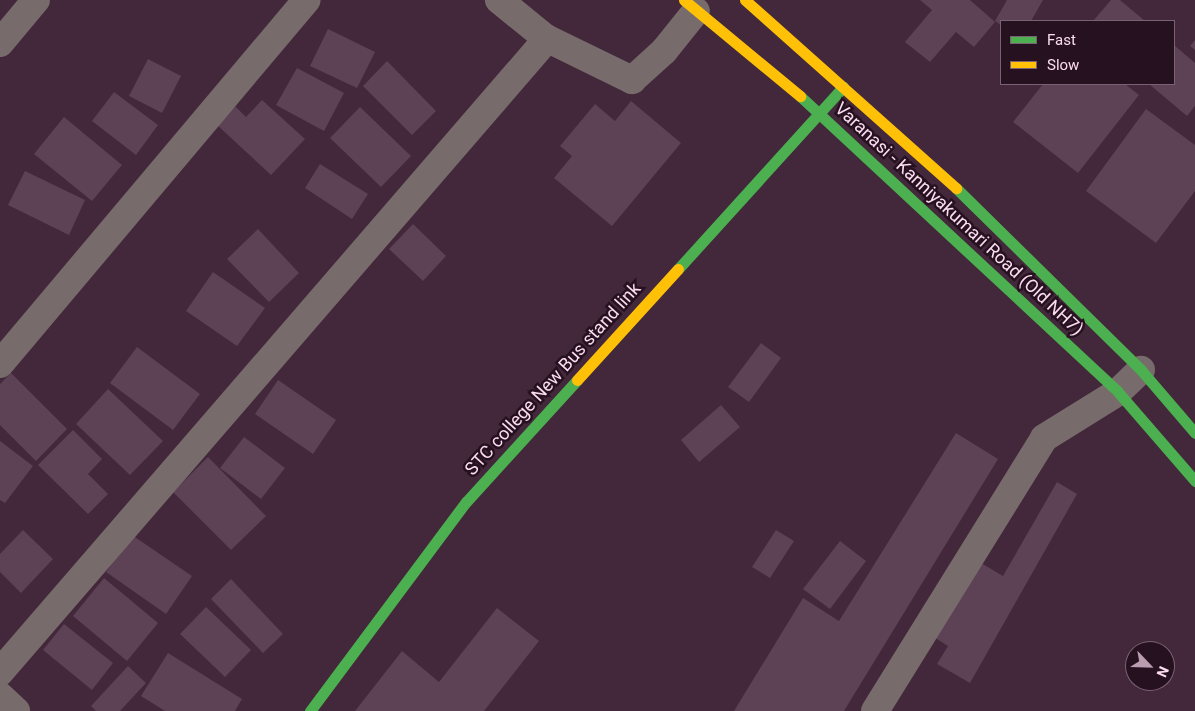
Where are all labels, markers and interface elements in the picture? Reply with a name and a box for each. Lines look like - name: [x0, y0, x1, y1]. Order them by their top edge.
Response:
- legend: [1000, 20, 1175, 85]
- text: Fast: [1047, 31, 1076, 49]
- text: Slow: [1047, 56, 1079, 74]
- street label: Varanasi - Kanniyakumari Road (Old NH7): [830, 98, 1088, 340]
- street label: STC college New Bus stand link: [461, 278, 645, 480]
- north arrow: [1125, 641, 1175, 691]
- text: N: [1153, 664, 1172, 679]

